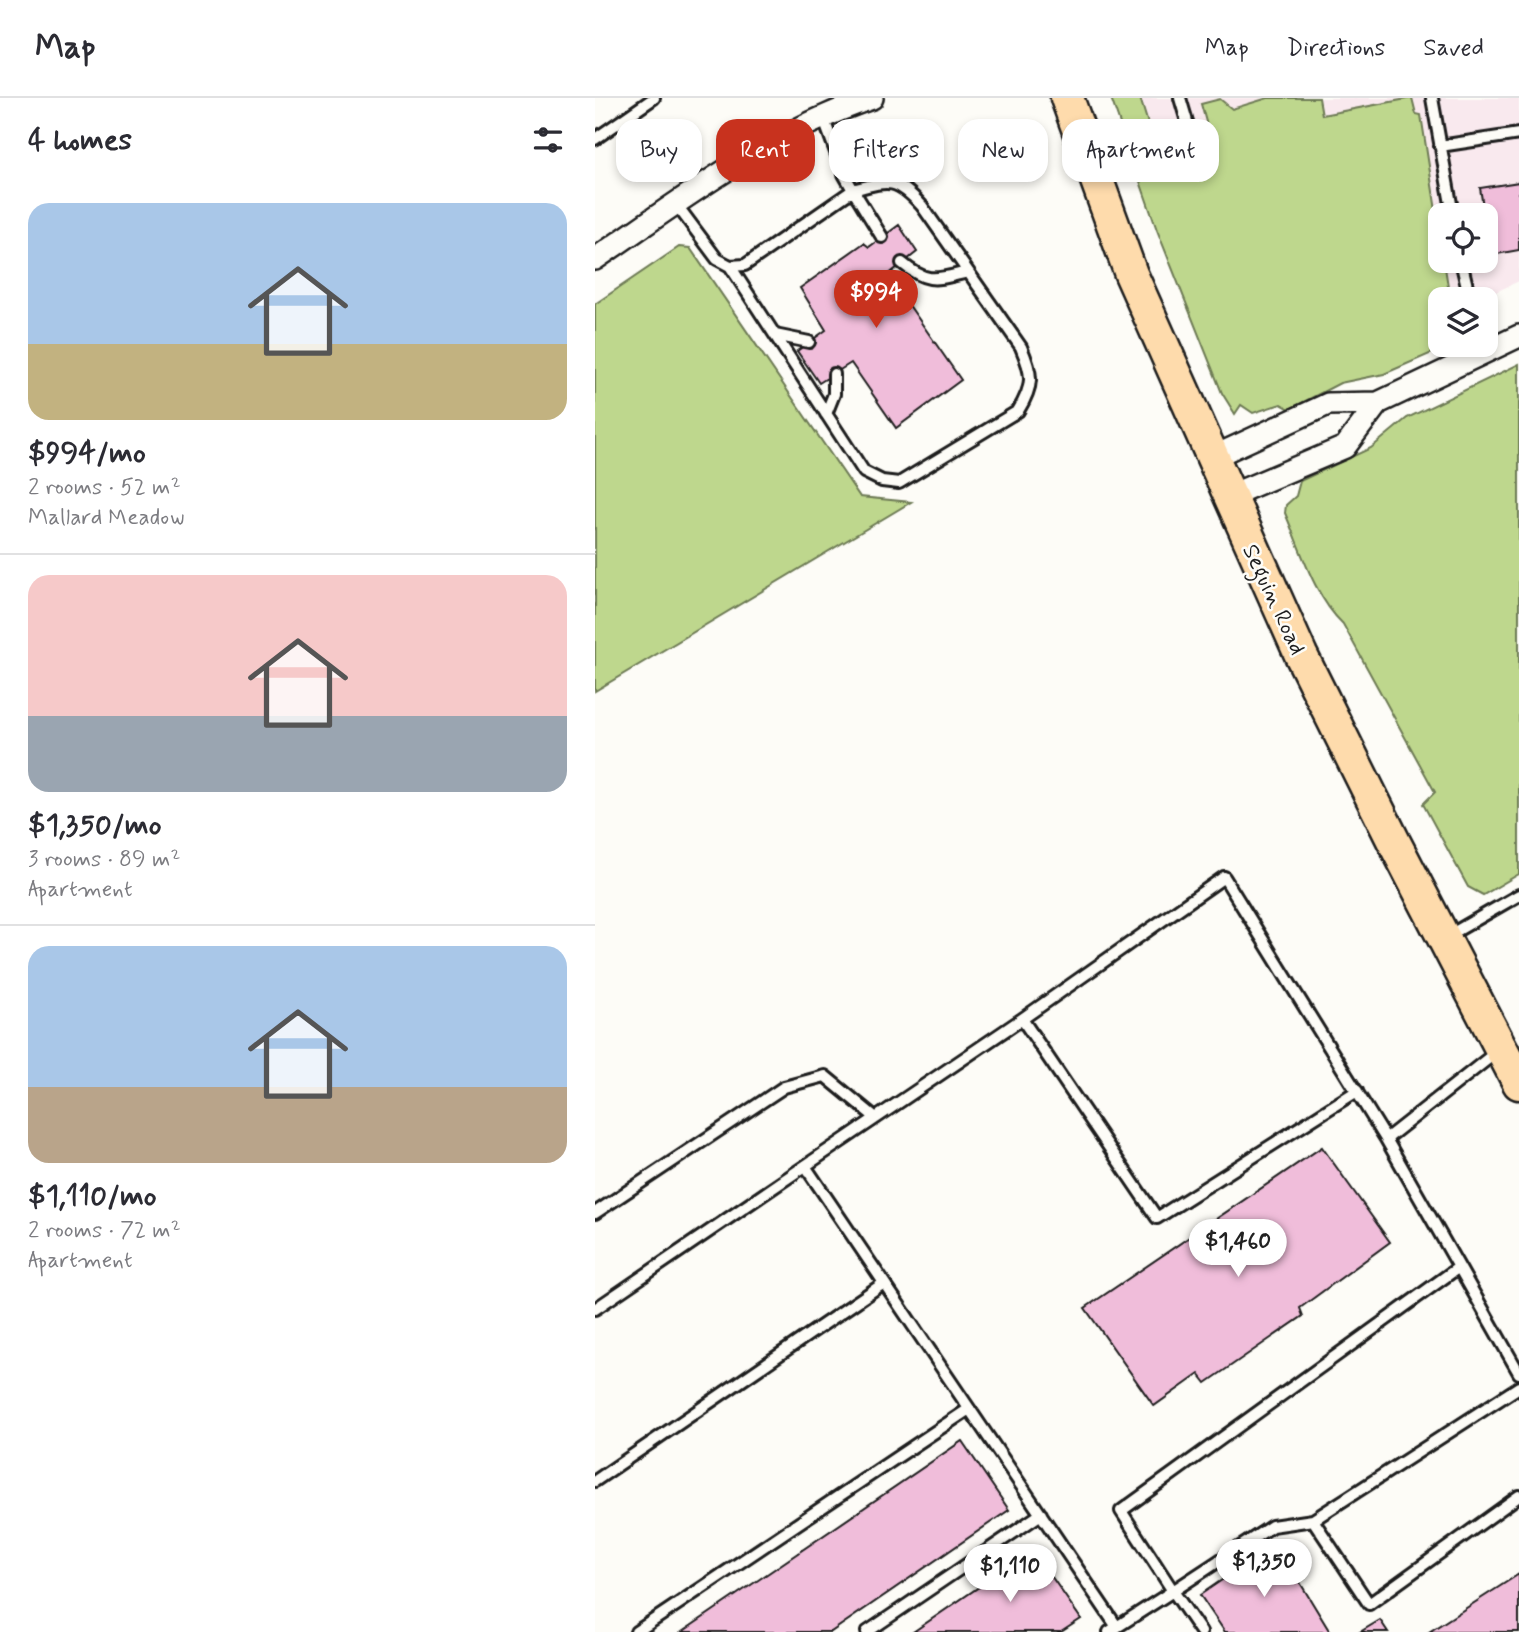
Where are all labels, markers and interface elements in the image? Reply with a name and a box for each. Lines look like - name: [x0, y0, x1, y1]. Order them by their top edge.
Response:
- text: Map: [35, 26, 95, 70]
- text: Map: [1205, 33, 1249, 64]
- text: Directions: [1287, 33, 1385, 64]
- text: Saved: [1423, 33, 1484, 64]
- chip: Buy: [616, 119, 702, 182]
- chip: Rent: [716, 119, 815, 182]
- chip: Filters: [829, 119, 944, 182]
- chip: New: [958, 119, 1048, 182]
- chip: Apartment: [1062, 119, 1219, 182]
- text: 4 homes: [28, 121, 132, 160]
- icon: filters: [529, 121, 567, 159]
- map controls: [1428, 203, 1498, 357]
- button: locate: [1428, 203, 1498, 273]
- icon: home: [235, 248, 361, 374]
- pin: $994: [835, 271, 917, 330]
- text: $994: [850, 278, 902, 308]
- button: layers: [1428, 287, 1498, 357]
- text: $994/mo: [28, 434, 146, 473]
- text: 2 rooms · 52 m²: [28, 473, 181, 503]
- text: Mallard Meadow: [28, 503, 184, 533]
- street label: Seguin Road: [1233, 540, 1312, 661]
- icon: home: [235, 620, 361, 746]
- text: $1,350/mo: [28, 806, 161, 845]
- text: 3 rooms · 89 m²: [28, 845, 180, 875]
- text: Apartment: [28, 875, 133, 905]
- icon: home: [235, 991, 361, 1117]
- text: $1,110/mo: [28, 1177, 157, 1216]
- text: 2 rooms · 72 m²: [28, 1216, 181, 1246]
- pin: $1,460: [1181, 1220, 1295, 1279]
- text: $1,460: [1205, 1227, 1271, 1257]
- text: Apartment: [28, 1246, 133, 1276]
- pin: $1,350: [1207, 1540, 1321, 1599]
- pin: $1,110: [953, 1544, 1067, 1604]
- text: $1,350: [1232, 1547, 1296, 1577]
- text: $1,110: [980, 1552, 1040, 1582]

